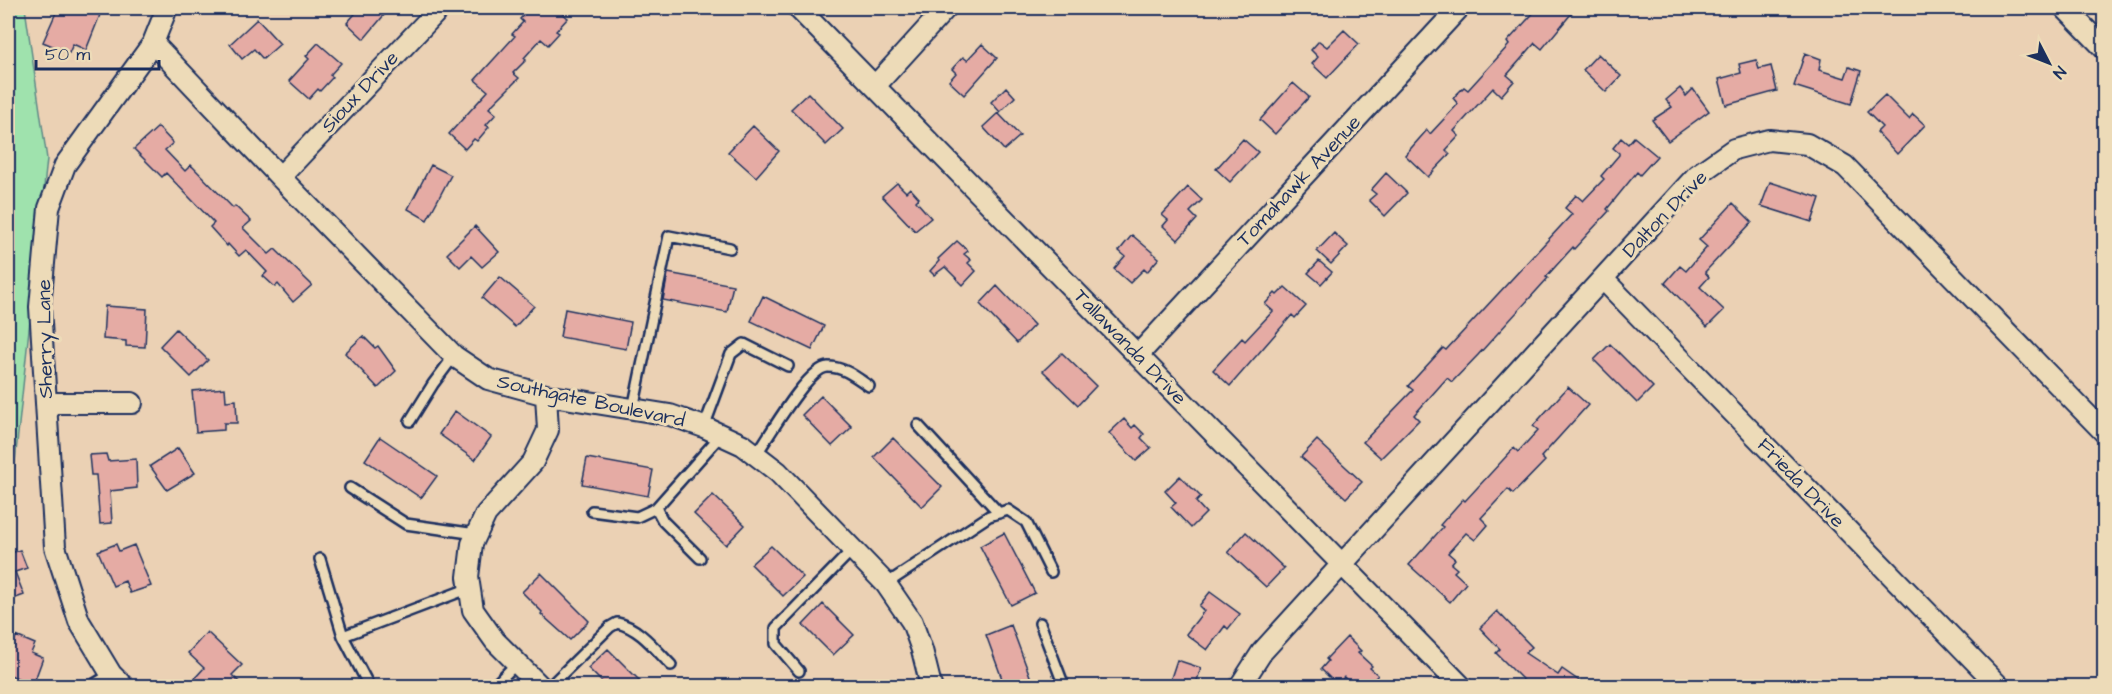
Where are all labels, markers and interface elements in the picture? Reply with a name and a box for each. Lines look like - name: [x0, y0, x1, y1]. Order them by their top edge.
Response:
- scale bar: [36, 33, 159, 71]
- north arrow: [2019, 33, 2079, 93]
- text: 50 m: [45, 42, 90, 67]
- street label: Sioux Drive: [315, 45, 405, 139]
- text: N: [2048, 61, 2071, 83]
- street label: Tomahawk Avenue: [1230, 109, 1368, 253]
- street label: Dalton Drive: [1616, 164, 1714, 264]
- street label: Sherry Lane: [30, 279, 61, 399]
- street label: Tallawanda Drive: [1067, 283, 1193, 412]
- street label: Southgate Boulevard: [494, 367, 687, 436]
- street label: Frieda Drive: [1751, 432, 1851, 534]

